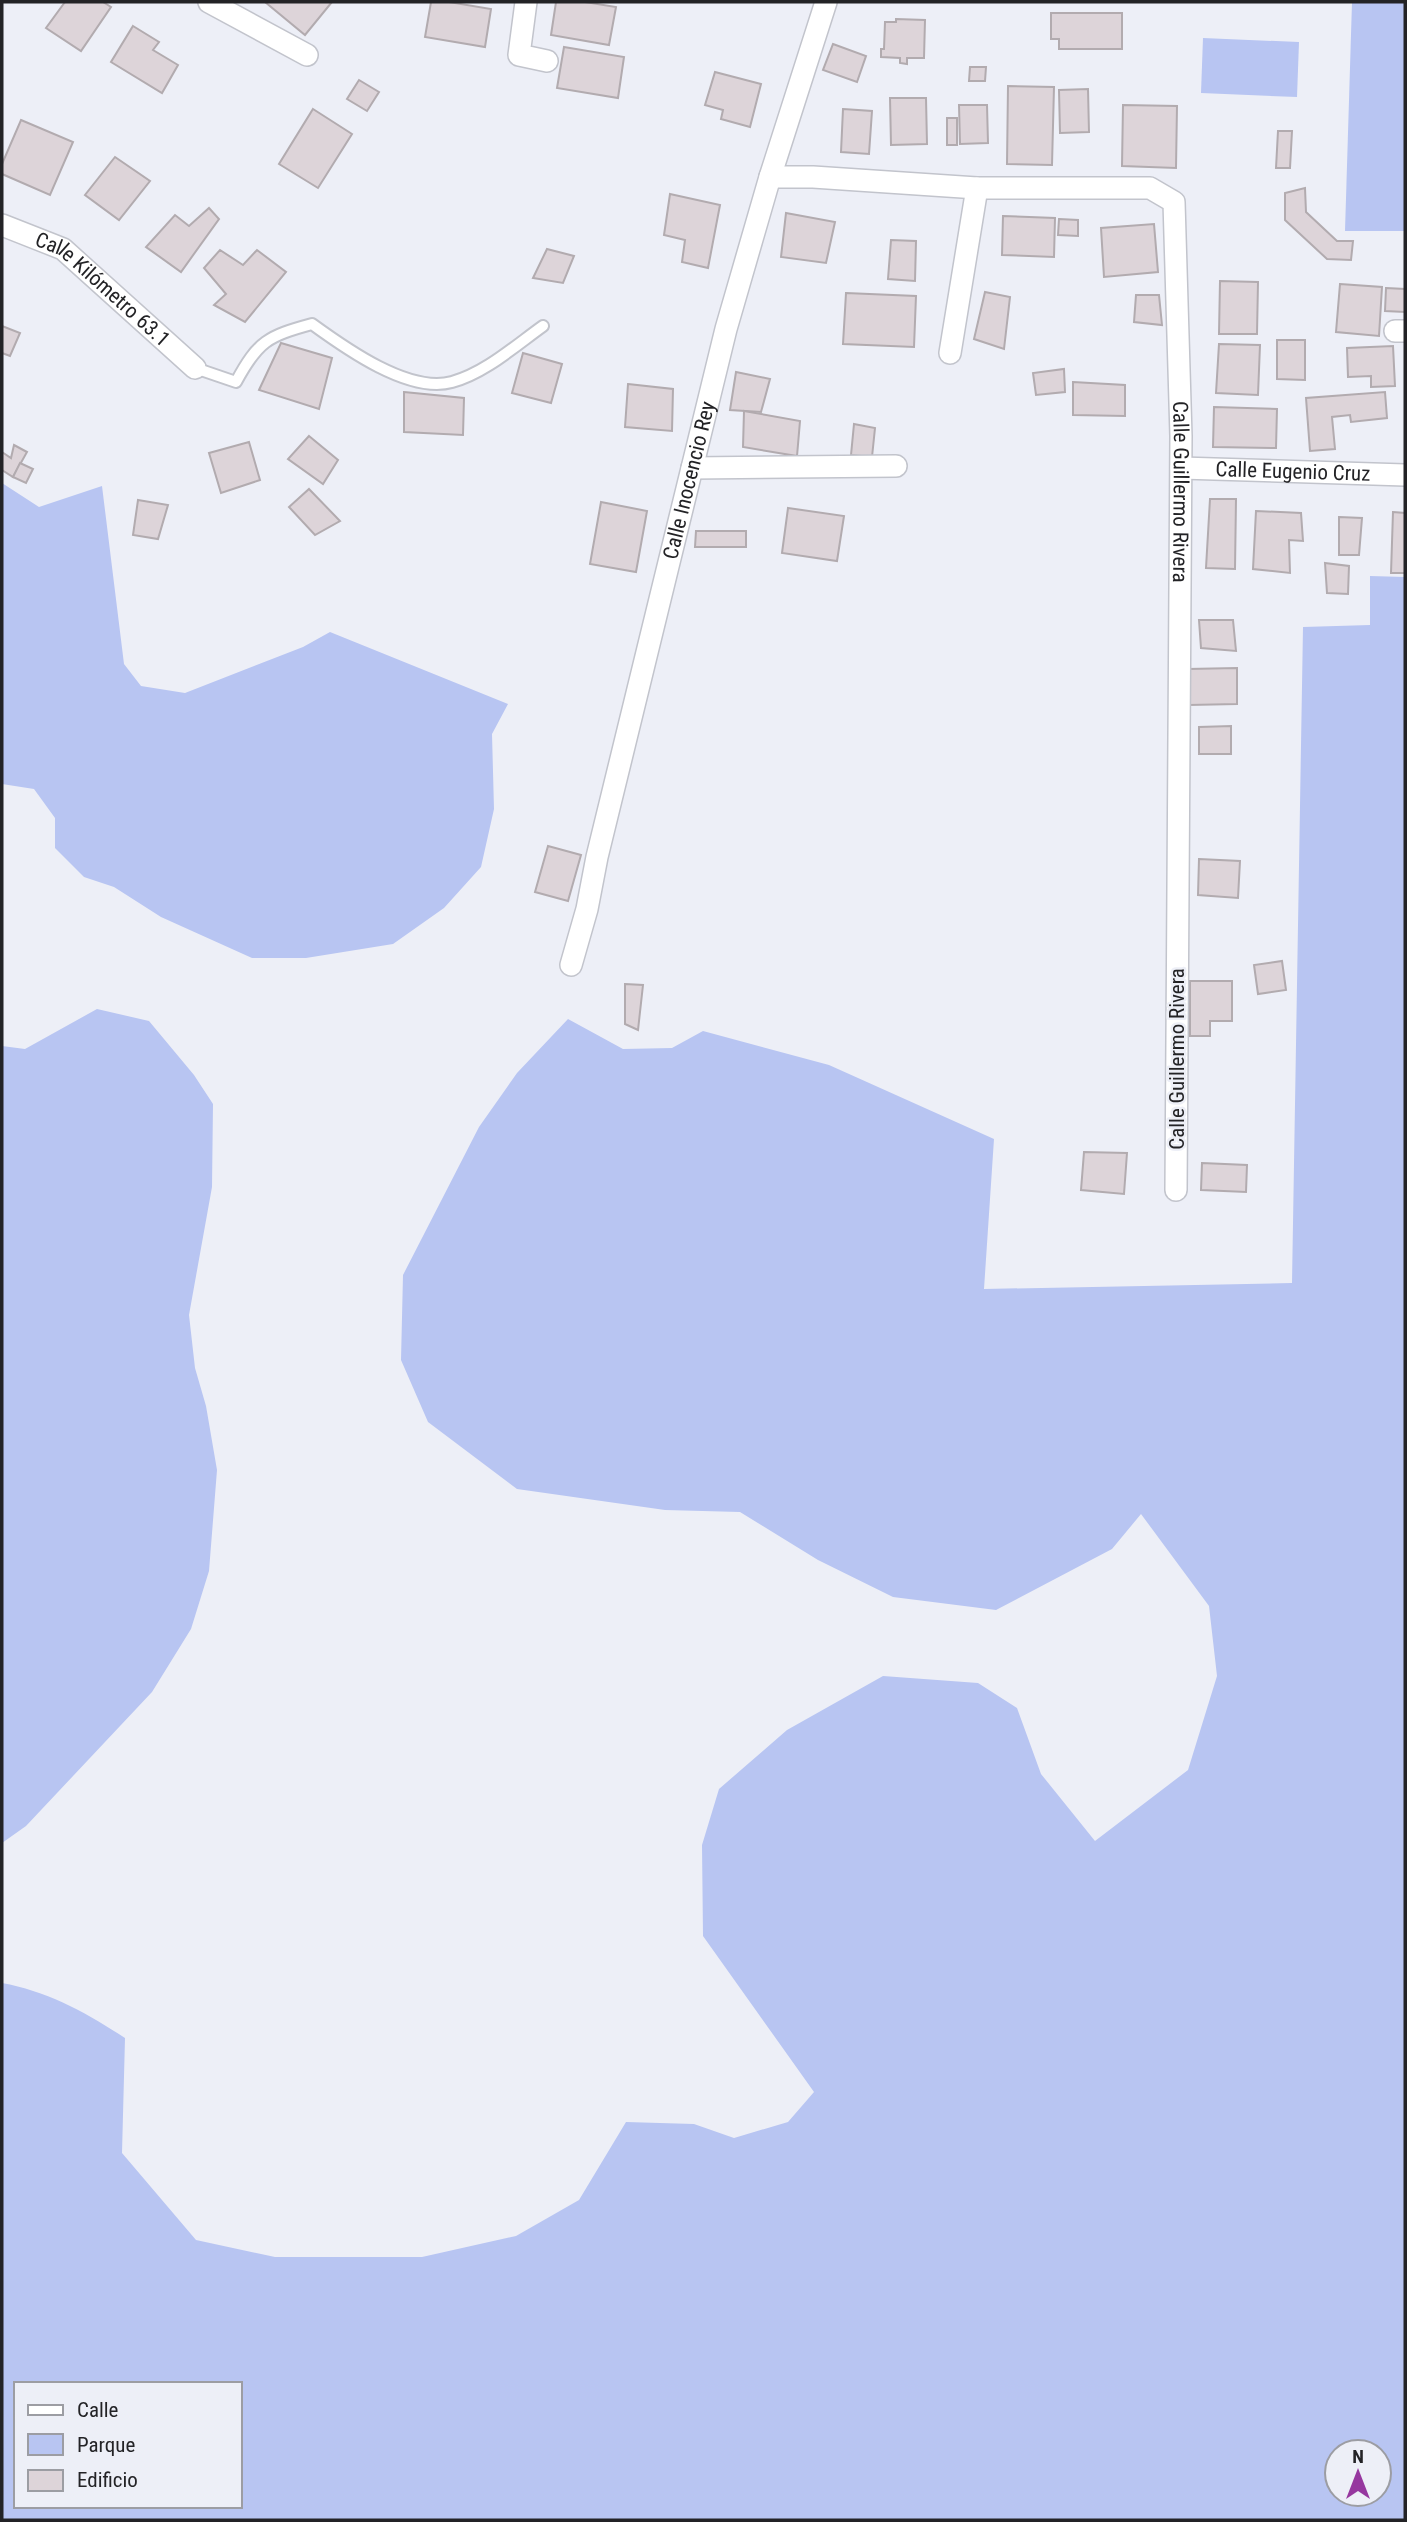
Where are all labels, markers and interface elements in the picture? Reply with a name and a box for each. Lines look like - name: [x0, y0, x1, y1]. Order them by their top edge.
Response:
- street label: Calle Kilómetro 63.1: [32, 227, 175, 351]
- street label: Calle Inocencio Rey: [658, 399, 720, 562]
- street label: Calle Guillermo Rivera: [1168, 401, 1193, 583]
- street label: Calle Eugenio Cruz: [1215, 457, 1371, 486]
- street label: Calle Guillermo Rivera: [1165, 968, 1189, 1150]
- legend: [14, 2382, 242, 2508]
- text: Calle: [77, 2398, 119, 2422]
- text: Parque: [77, 2433, 135, 2457]
- north arrow: [1323, 2438, 1393, 2508]
- text: N: [1352, 2445, 1364, 2468]
- text: Edificio: [77, 2468, 138, 2492]

